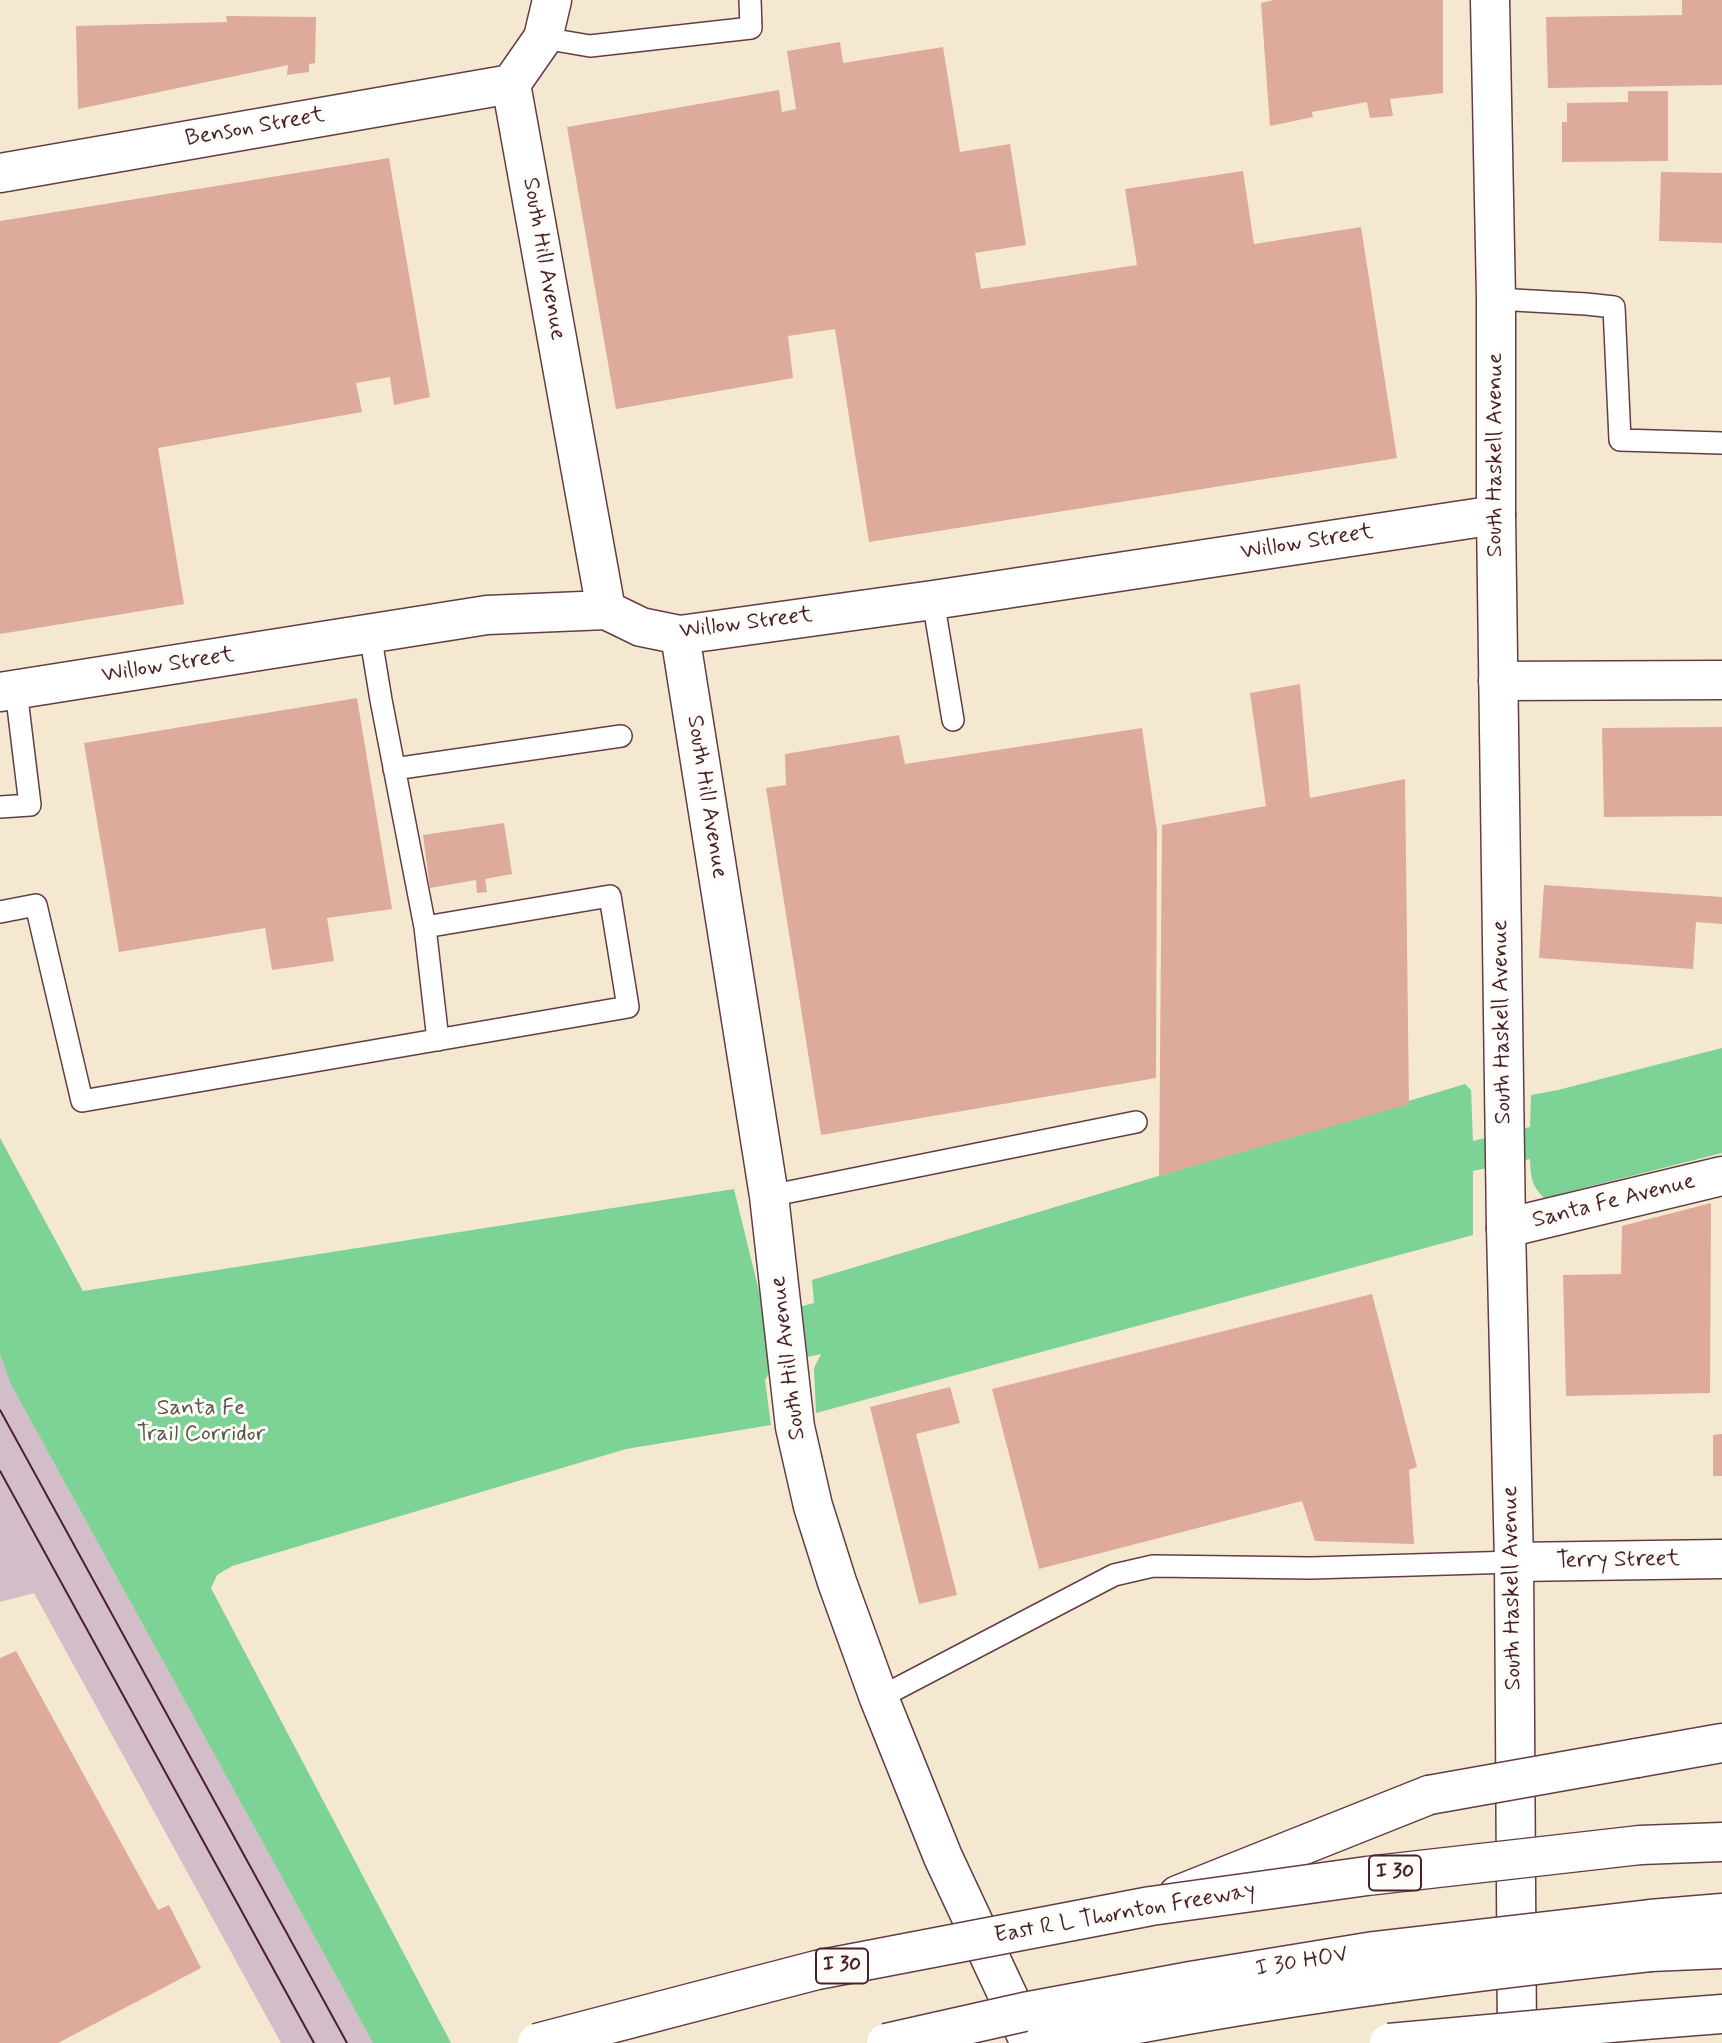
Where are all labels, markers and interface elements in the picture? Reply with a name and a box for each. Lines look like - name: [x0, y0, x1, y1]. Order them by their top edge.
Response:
- street label: Benson Street: [183, 102, 327, 154]
- street label: South Hill Avenue: [515, 175, 571, 343]
- street label: South Haskell Avenue: [1482, 353, 1510, 557]
- street label: Willow Street: [1239, 519, 1375, 567]
- street label: Willow Street: [678, 602, 814, 646]
- street label: Willow Street: [100, 642, 236, 690]
- street label: South Hill Avenue: [679, 713, 733, 881]
- street label: South Haskell Avenue: [1487, 919, 1519, 1125]
- street label: Santa Fe Avenue: [1530, 1168, 1698, 1236]
- street label: South Hill Avenue: [765, 1275, 813, 1441]
- park label: Santa Fe Trail Corridor: [137, 1395, 265, 1449]
- street label: South Haskell Avenue: [1497, 1485, 1529, 1691]
- street label: Terry Street: [1556, 1546, 1680, 1576]
- road number: I 30: [1369, 1856, 1421, 1890]
- street label: East R L Thornton Freeway: [992, 1877, 1258, 1951]
- street label: I 30 HOV: [1254, 1942, 1350, 1984]
- road number: I 30: [816, 1948, 868, 1983]

